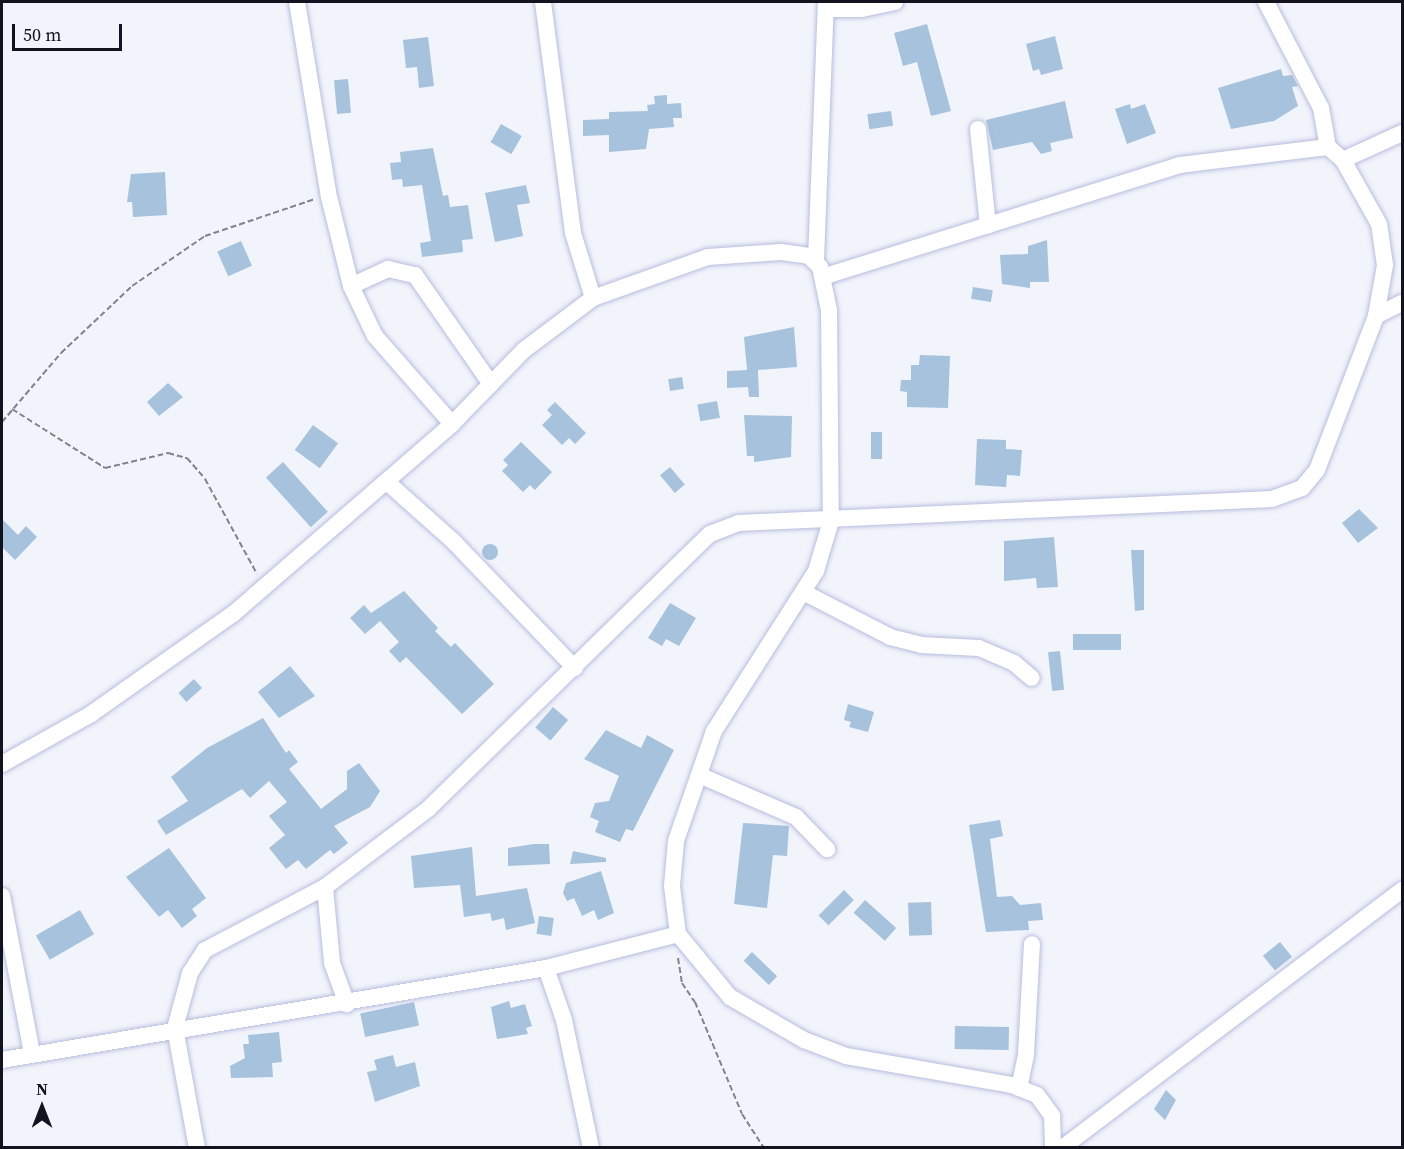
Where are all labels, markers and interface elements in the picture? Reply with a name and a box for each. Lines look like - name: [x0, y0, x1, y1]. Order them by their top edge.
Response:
- scale bar: [15, 12, 124, 50]
- text: 50 m: [23, 22, 61, 47]
- north arrow: [12, 1077, 72, 1137]
- text: N: [36, 1078, 48, 1100]

